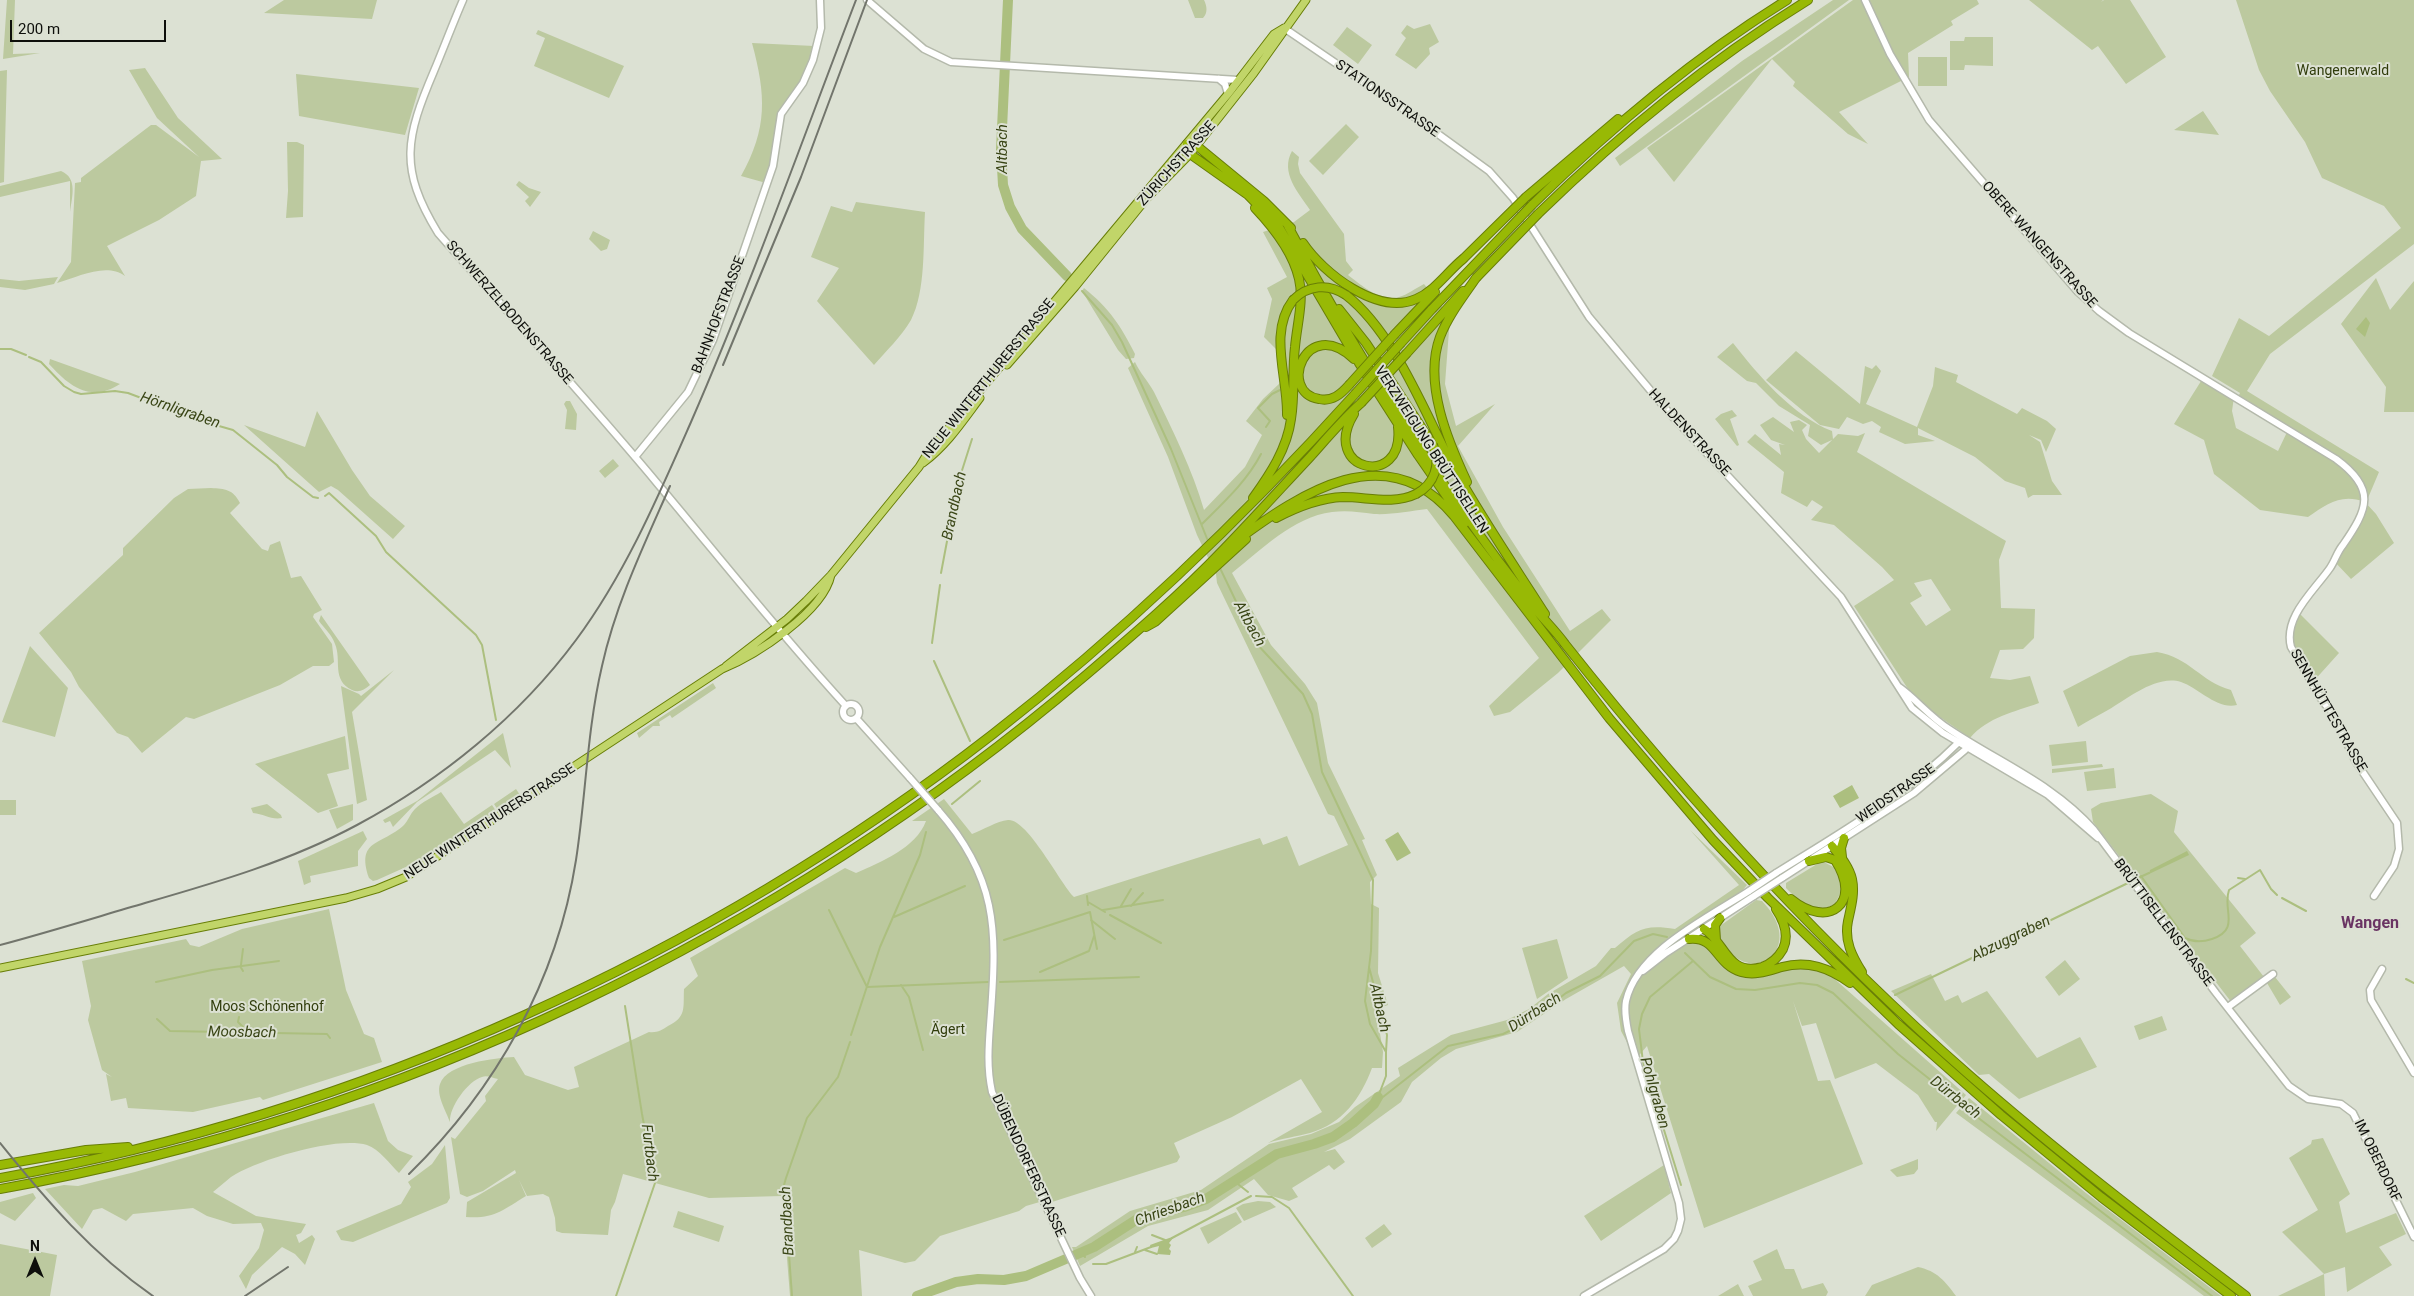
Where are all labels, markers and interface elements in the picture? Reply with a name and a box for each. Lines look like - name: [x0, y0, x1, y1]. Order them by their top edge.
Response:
- scale bar: [12, 10, 169, 42]
- text: 200 m: [18, 20, 60, 38]
- street label: STATIONSSTRASSE: [1332, 57, 1442, 141]
- park label: Wangenerwald: [2297, 63, 2389, 79]
- street label: ZÜRICHSTRASSE: [1135, 118, 1219, 210]
- water label: Altbach: [994, 124, 1012, 174]
- street label: OBERE WANGENSTRASSE: [1978, 178, 2100, 312]
- street label: SCHWERZELBODENSTRASSE: [442, 238, 576, 388]
- street label: BAHNHOFSTRASSE: [689, 254, 749, 376]
- street label: NEUE WINTERTHURERSTRASSE: [919, 296, 1059, 462]
- street label: VERZWEIGUNG BRÜTTISELLEN: [1371, 363, 1491, 537]
- street label: HALDENSTRASSE: [1644, 386, 1734, 480]
- water label: Hörnligraben: [138, 389, 222, 433]
- water label: Brandbach: [939, 470, 971, 542]
- water label: Altbach: [1229, 598, 1269, 650]
- street label: SENNHÜTTESTRASSE: [2286, 647, 2370, 775]
- street label: NEUE WINTERTHURERSTRASSE: [401, 760, 579, 884]
- street label: WEIDSTRASSE: [1853, 761, 1939, 827]
- street label: BRÜTTISELLENSTRASSE: [2110, 856, 2216, 990]
- water label: Abzuggraben: [1969, 912, 2053, 966]
- district label: Wangen: [2341, 914, 2399, 934]
- water label: Altbach: [1365, 982, 1393, 1034]
- water label: Dürrbach: [1505, 989, 1565, 1037]
- park label: Moos Schönenhof: [210, 999, 324, 1015]
- park label: Ägert: [931, 1022, 965, 1038]
- water label: Moosbach: [208, 1023, 276, 1043]
- water label: Pohlgraben: [1635, 1055, 1673, 1131]
- water label: Dürrbach: [1926, 1073, 1984, 1123]
- street label: DÜBENDORFERSTRASSE: [987, 1092, 1069, 1240]
- street label: IM OBERDORF: [2350, 1117, 2404, 1205]
- water label: Furtbach: [637, 1123, 661, 1183]
- water label: Brandbach: [777, 1186, 799, 1256]
- water label: Chriesbach: [1133, 1189, 1207, 1231]
- north arrow: [10, 1236, 60, 1286]
- text: N: [30, 1238, 40, 1254]

